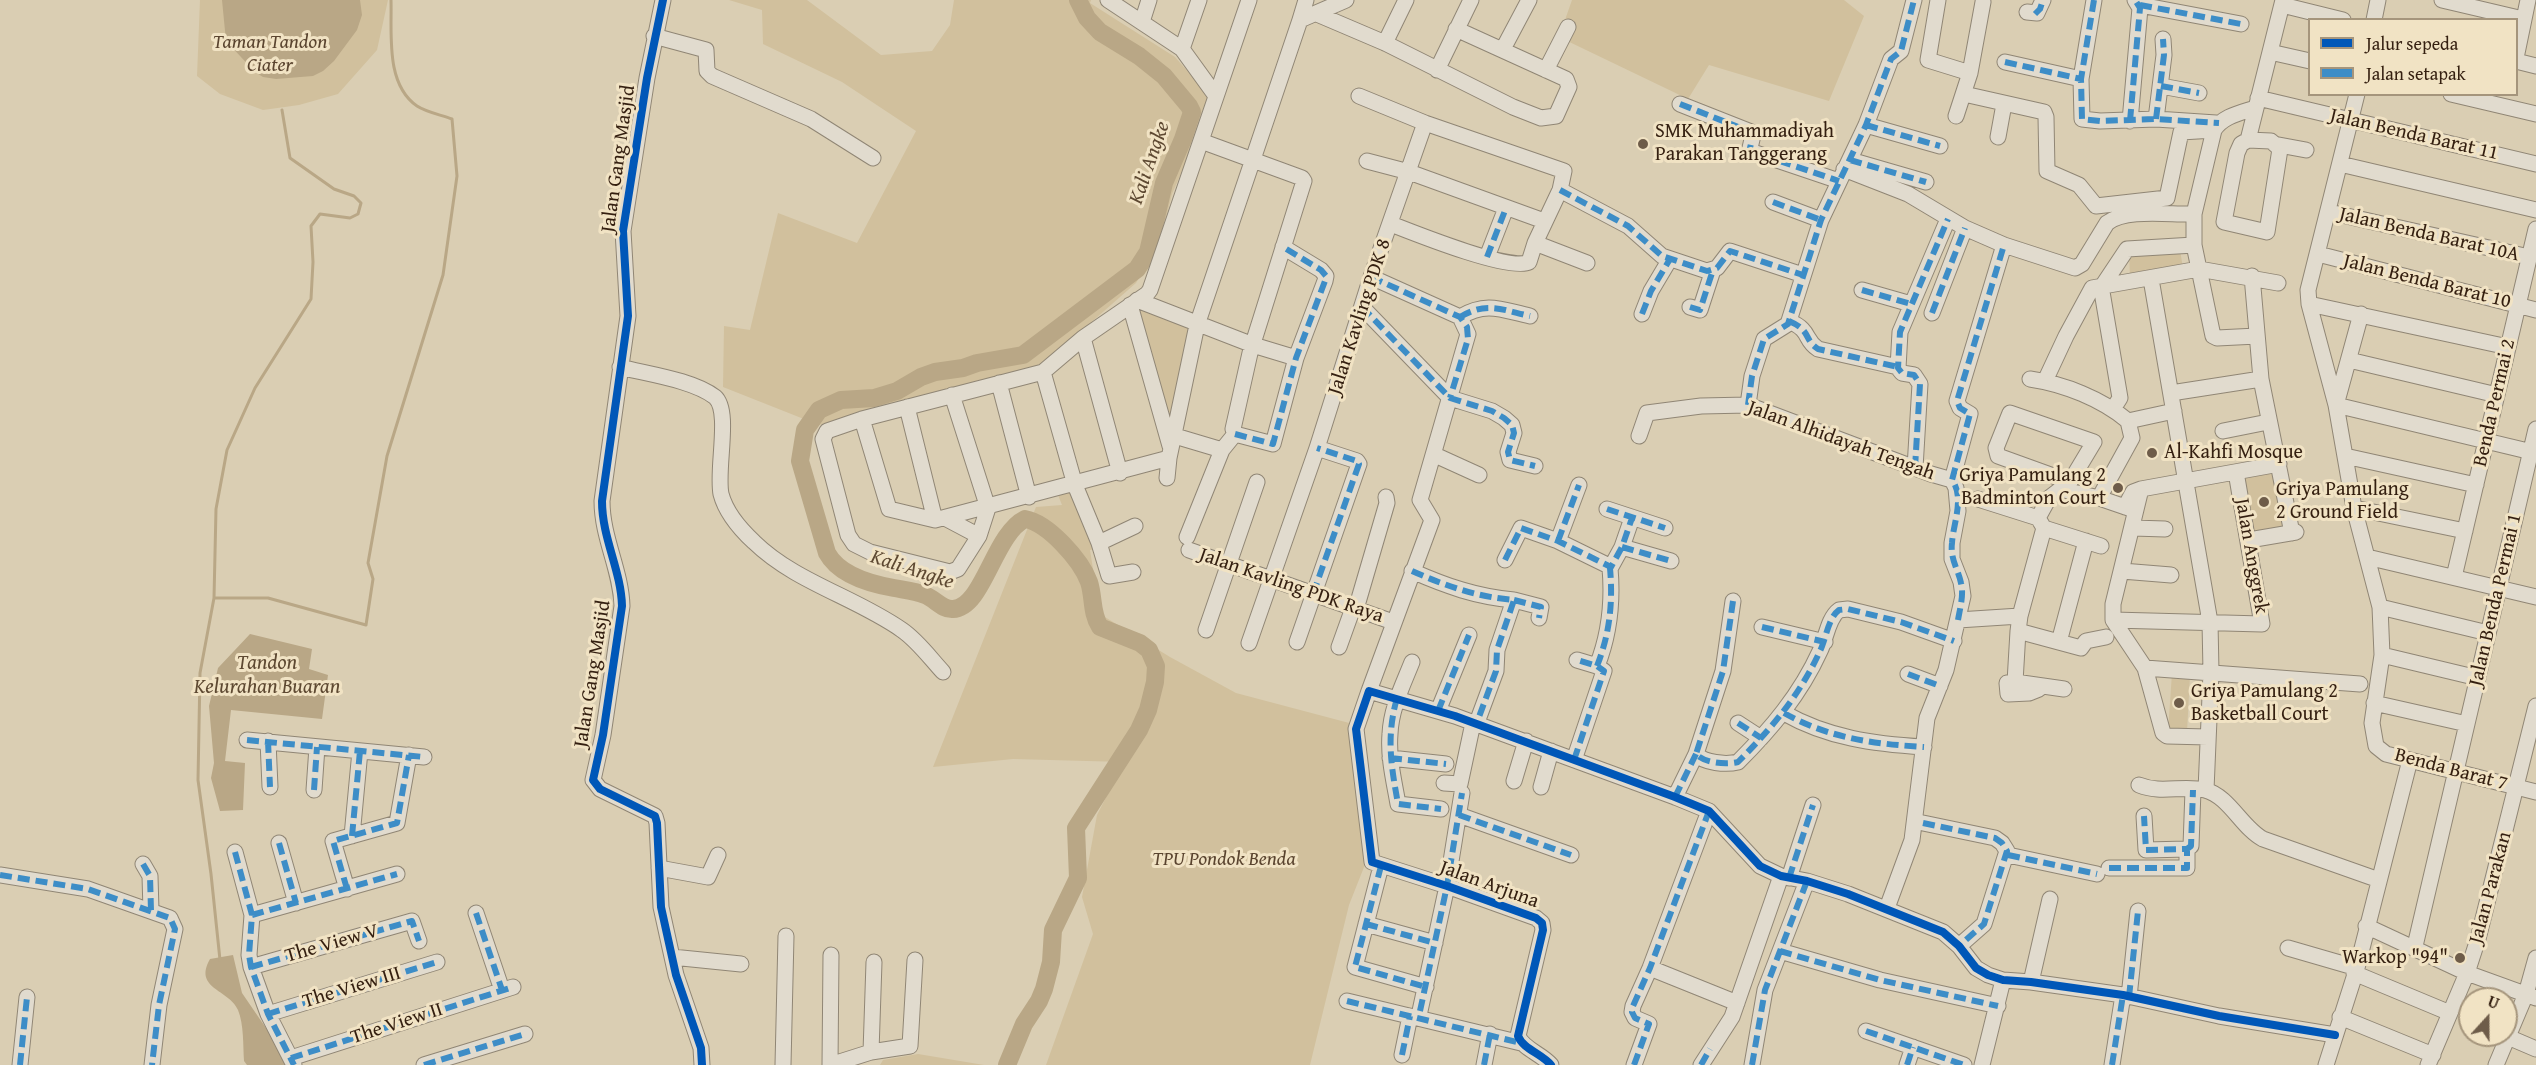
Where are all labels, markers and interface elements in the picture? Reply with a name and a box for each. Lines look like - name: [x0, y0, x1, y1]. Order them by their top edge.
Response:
- legend: [2308, 18, 2518, 96]
- text: Jalur sepeda: [2366, 30, 2458, 57]
- park label: Taman Tandon Ciater: [213, 31, 327, 78]
- text: Jalan setapak: [2366, 60, 2466, 87]
- street label: Jalan Gang Masjid: [597, 84, 641, 234]
- street label: Jalan Benda Barat 11: [2328, 104, 2500, 166]
- water label: Kali Angke: [1124, 118, 1176, 208]
- place label: SMK Muhammadiyah Parakan Tanggerang: [1655, 120, 1834, 167]
- marker: SMK Muhammadiyah Parakan Tanggerang: [1636, 137, 1650, 151]
- street label: Jalan Benda Barat 10A: [2337, 203, 2521, 267]
- street label: Jalan Kavling PDK 8: [1323, 236, 1397, 398]
- street label: Jalan Benda Barat 10: [2341, 250, 2513, 314]
- street label: Benda Permai 2: [2469, 337, 2521, 469]
- street label: Jalan Alhidayah Tengah: [1744, 396, 1938, 486]
- place label: Al-Kahfi Mosque: [2164, 441, 2303, 465]
- marker: Al-Kahfi Mosque: [2145, 446, 2159, 460]
- place label: Griya Pamulang 2 Badminton Court: [1959, 464, 2106, 511]
- place label: Griya Pamulang 2 Ground Field: [2276, 478, 2409, 525]
- marker: Griya Pamulang 2 Badminton Court: [2111, 481, 2125, 495]
- marker: Griya Pamulang 2 Ground Field: [2257, 495, 2271, 509]
- street label: Jalan Anggrek: [2229, 496, 2273, 616]
- street label: Jalan Benda Permai 1: [2464, 511, 2528, 689]
- street label: Jalan Kavling PDK Raya: [1196, 543, 1386, 629]
- water label: Kali Angke: [867, 545, 957, 595]
- street label: Jalan Gang Masjid: [570, 599, 616, 749]
- water label: Tandon Kelurahan Buaran: [194, 651, 340, 701]
- place label: Griya Pamulang 2 Basketball Court: [2191, 680, 2338, 727]
- marker: Griya Pamulang 2 Basketball Court: [2172, 696, 2186, 710]
- street label: Benda Barat 7: [2392, 743, 2510, 797]
- street label: Jalan Parakan: [2465, 829, 2517, 947]
- park label: TPU Pondok Benda: [1152, 848, 1296, 872]
- street label: Jalan Arjuna: [1436, 856, 1542, 914]
- street label: The View V: [283, 919, 381, 969]
- place label: Warkop "94": [2342, 946, 2448, 970]
- marker: Warkop "94": [2453, 951, 2467, 965]
- street label: The View III: [300, 962, 404, 1014]
- north arrow: [2458, 987, 2518, 1047]
- text: U: [2484, 989, 2503, 1015]
- street label: The View II: [348, 998, 446, 1050]

